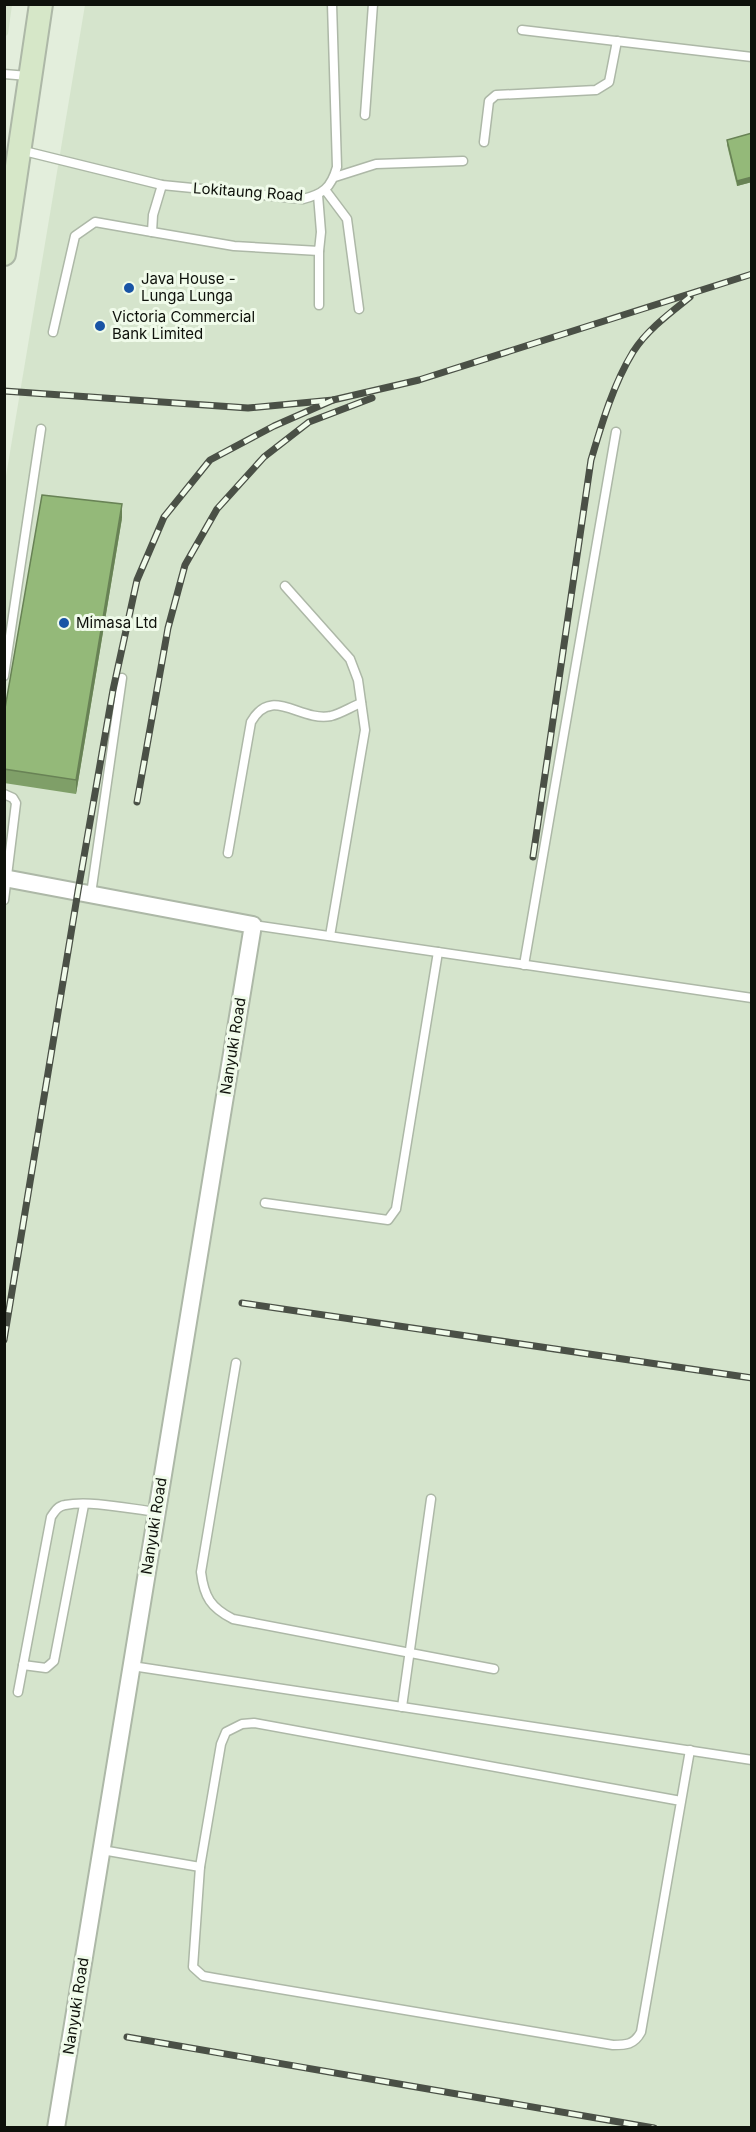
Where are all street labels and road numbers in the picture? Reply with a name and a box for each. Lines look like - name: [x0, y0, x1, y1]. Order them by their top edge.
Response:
- street label: Lokitaung Road: [192, 178, 304, 205]
- street label: Nanyuki Road: [215, 996, 250, 1096]
- street label: Nanyuki Road: [136, 1476, 171, 1576]
- street label: Nanyuki Road: [58, 1956, 93, 2056]

